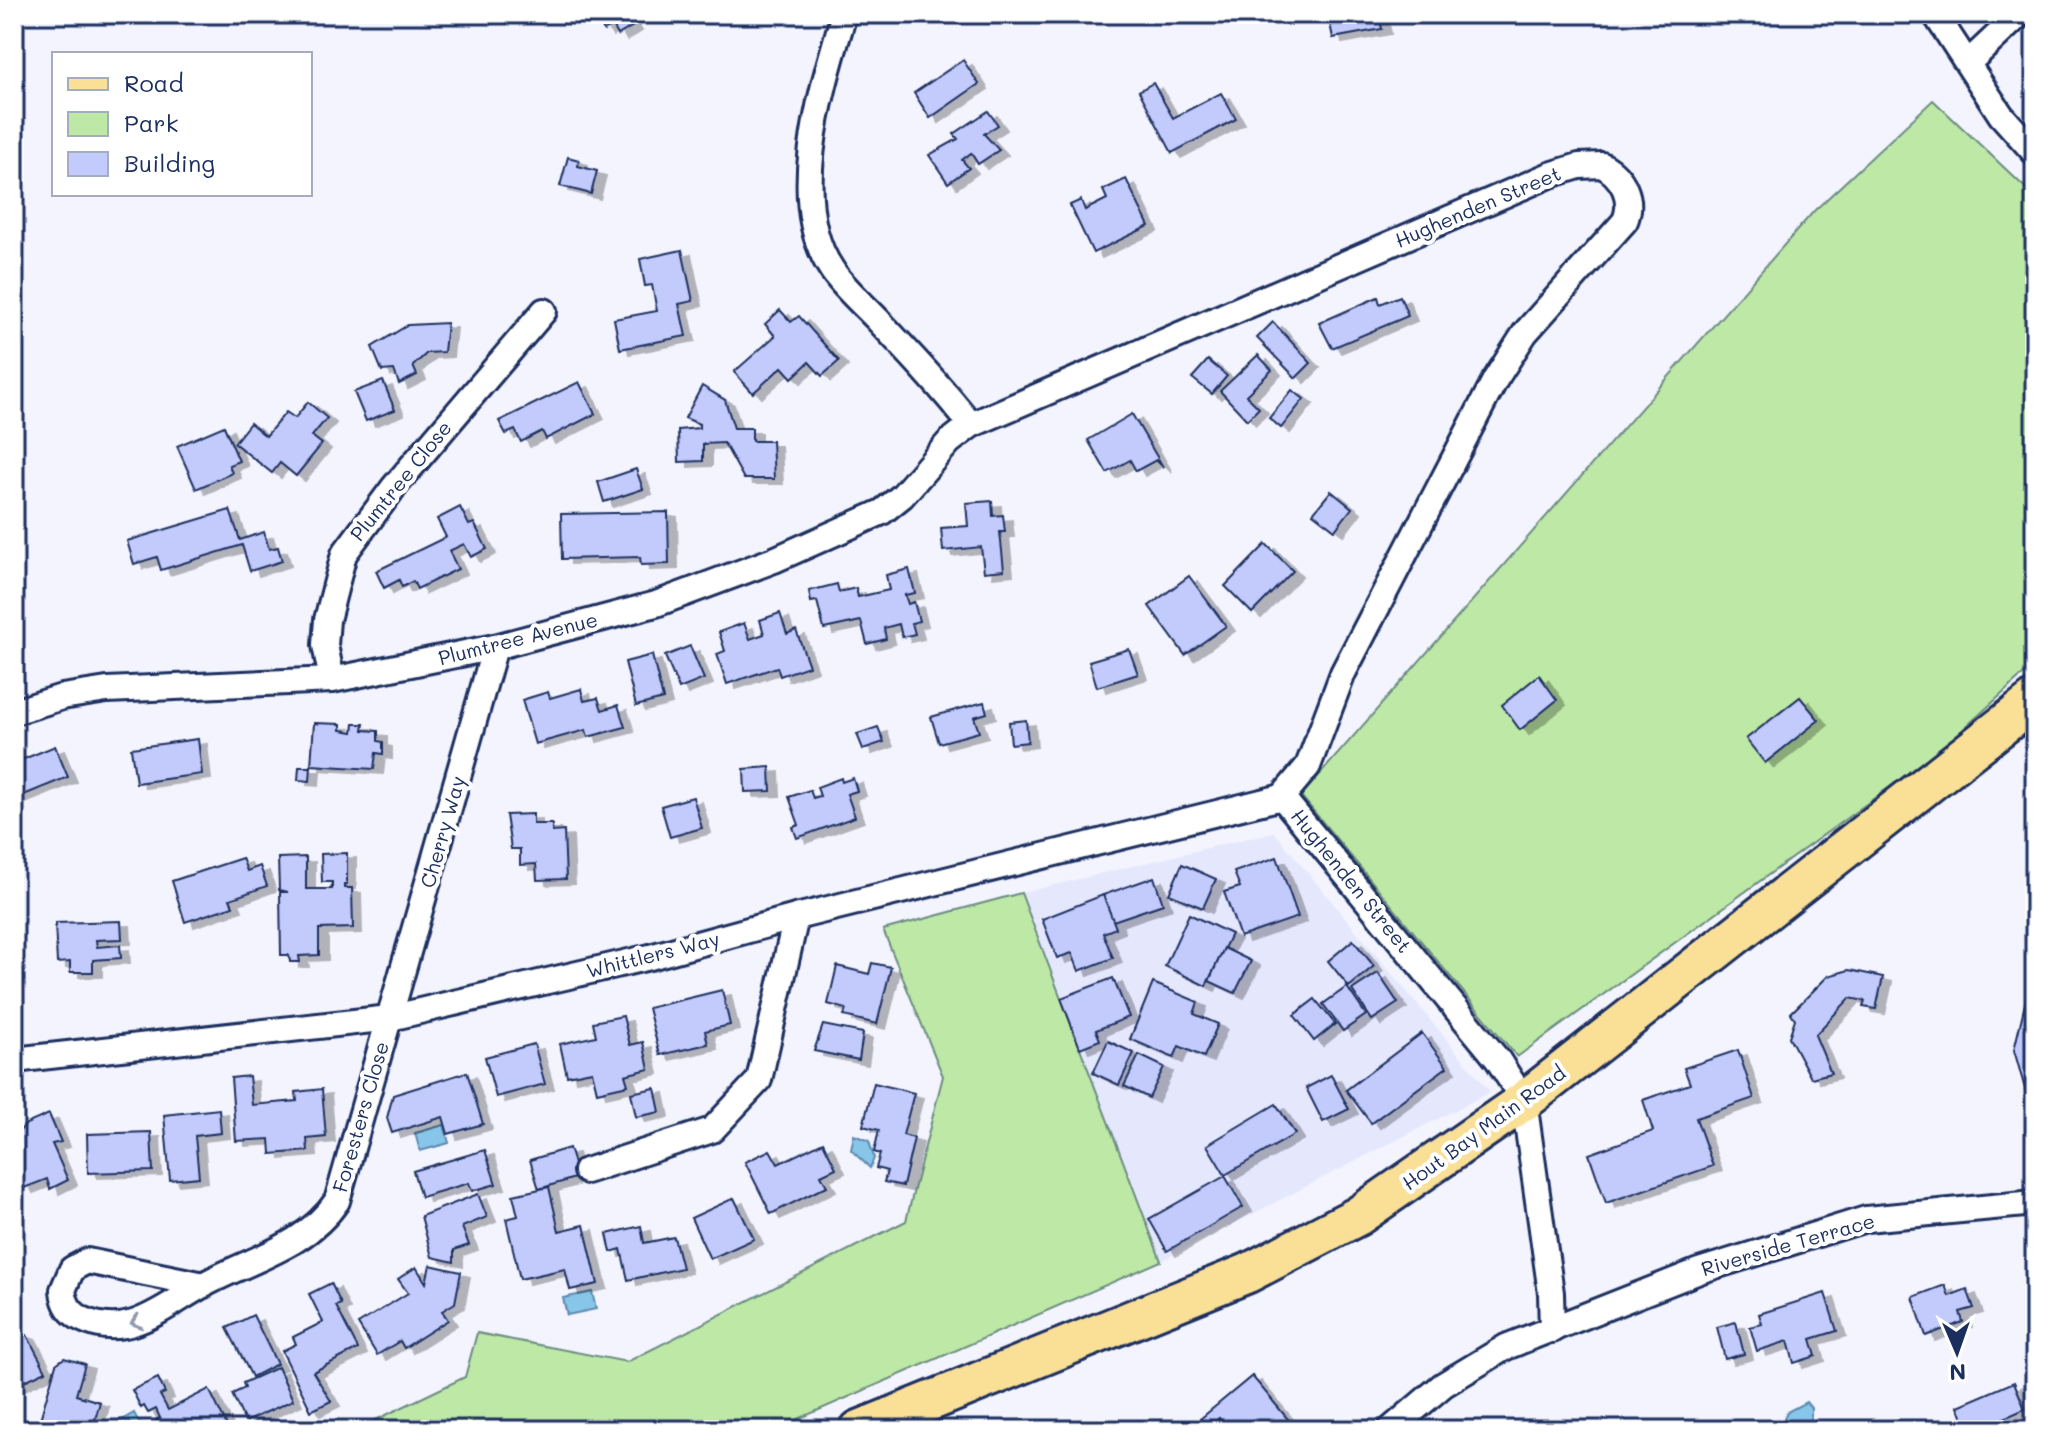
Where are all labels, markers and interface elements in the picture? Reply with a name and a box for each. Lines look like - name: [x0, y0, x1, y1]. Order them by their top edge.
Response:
- legend: [52, 52, 312, 196]
- text: Road: [124, 67, 184, 98]
- text: Park: [124, 107, 178, 138]
- text: Building: [124, 147, 215, 178]
- street label: Hughenden Street: [1391, 159, 1564, 253]
- street label: Plumtree Close: [344, 415, 457, 546]
- street label: Plumtree Avenue: [435, 606, 600, 670]
- street label: Cherry Way: [414, 773, 470, 891]
- street label: Hughenden Street: [1286, 803, 1418, 958]
- street label: Whittlers Way: [583, 925, 722, 983]
- street label: Foresters Close: [326, 1038, 394, 1195]
- street label: Hout Bay Main Road: [1397, 1059, 1570, 1195]
- street label: Riverside Terrace: [1698, 1207, 1878, 1281]
- north arrow: [1917, 1312, 1997, 1392]
- one-way arrow: [129, 1313, 143, 1329]
- text: N: [1949, 1358, 1967, 1387]

